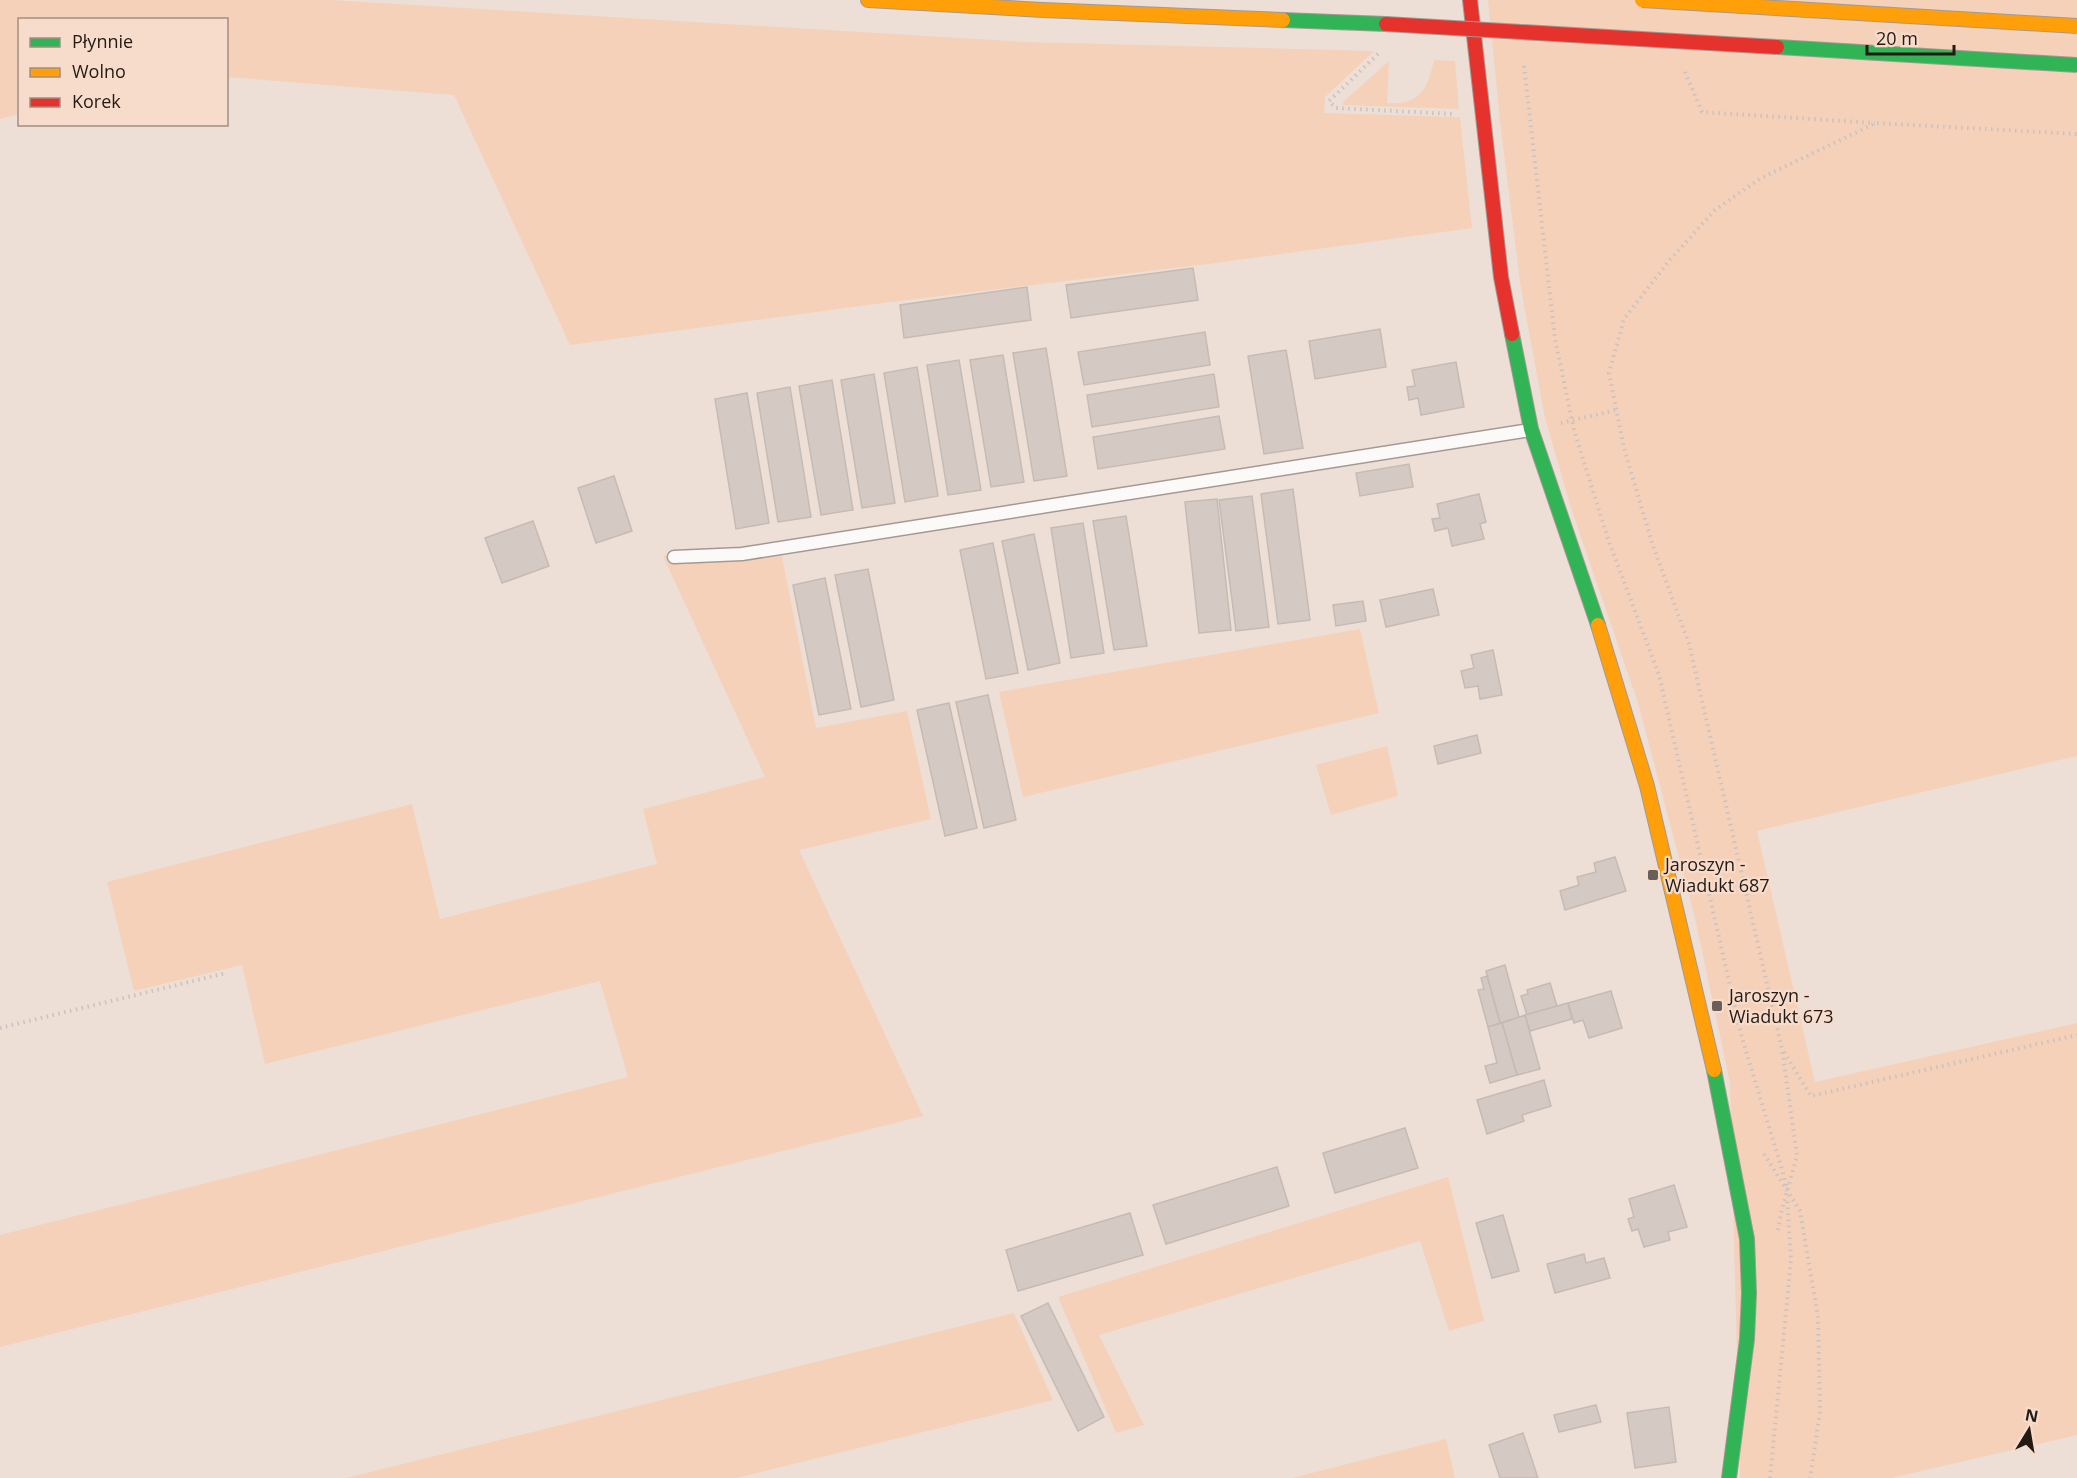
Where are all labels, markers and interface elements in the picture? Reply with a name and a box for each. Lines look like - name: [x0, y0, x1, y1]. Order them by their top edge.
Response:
- legend: [18, 18, 228, 126]
- scale bar: [1867, 18, 1954, 56]
- text: 20 m: [1876, 26, 1918, 50]
- text: Płynnie: [72, 29, 133, 53]
- text: Wolno: [72, 59, 126, 83]
- text: Korek: [72, 89, 121, 113]
- place label: Jaroszyn - Wiadukt 687: [1663, 852, 1770, 897]
- marker: Jaroszyn - Wiadukt 687: [1646, 868, 1660, 882]
- place label: Jaroszyn - Wiadukt 673: [1727, 983, 1834, 1028]
- marker: Jaroszyn - Wiadukt 673: [1710, 999, 1724, 1013]
- north arrow: [1999, 1400, 2059, 1460]
- text: N: [2023, 1403, 2040, 1427]

